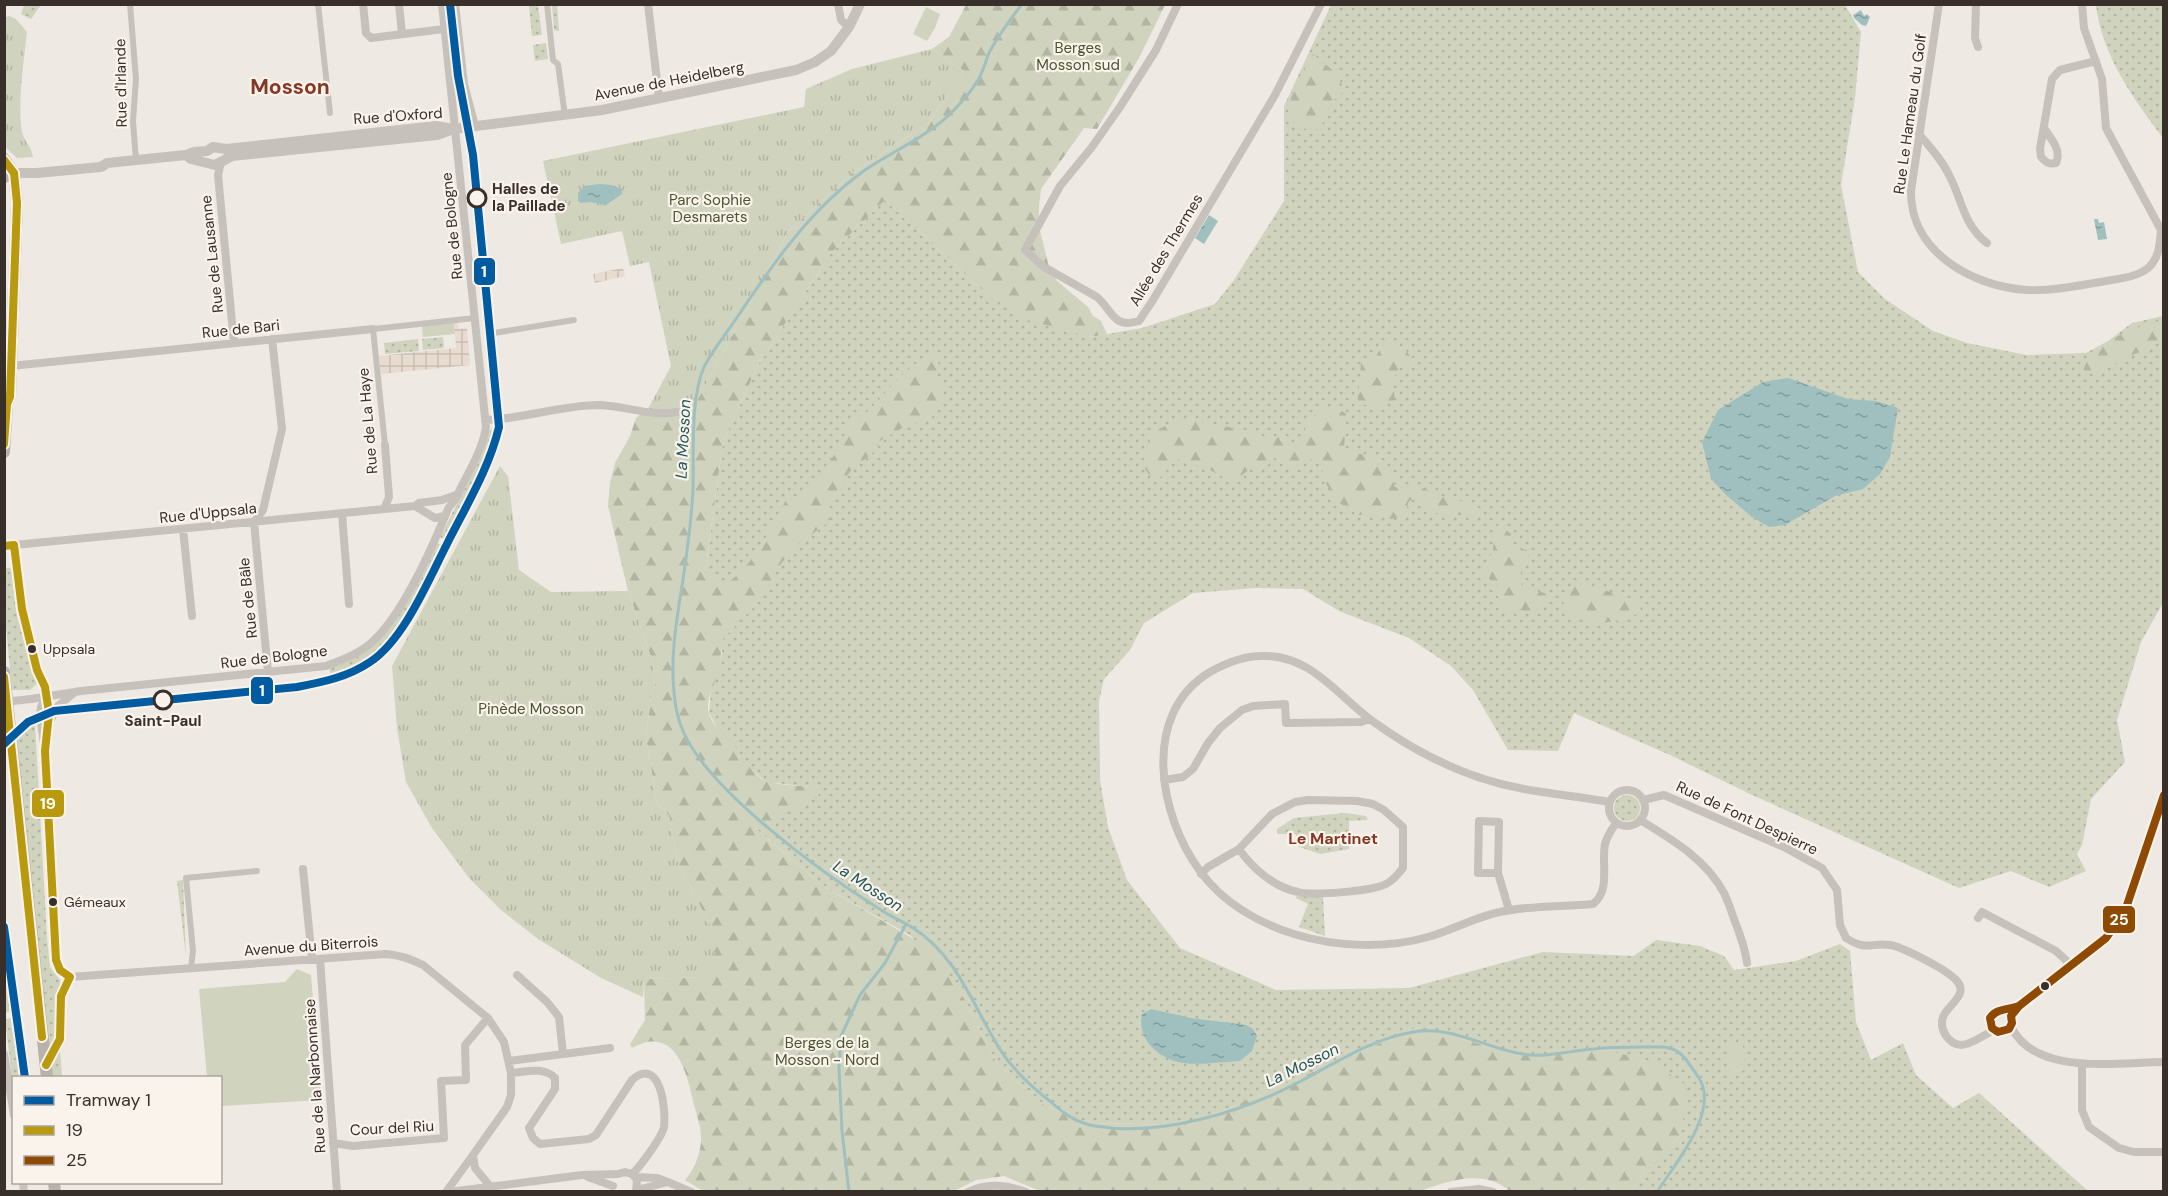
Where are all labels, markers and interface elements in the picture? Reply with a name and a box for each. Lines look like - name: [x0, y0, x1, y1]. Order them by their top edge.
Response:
- street label: Rue Le Hameau du Golf: [1889, 32, 1931, 196]
- street label: Rue d'Irlande: [110, 38, 132, 128]
- park label: Berges Mosson sud: [1036, 38, 1120, 75]
- street label: Avenue de Heidelberg: [592, 57, 746, 105]
- district label: Mosson: [250, 73, 330, 101]
- street label: Rue d'Oxford: [353, 103, 443, 129]
- street label: Rue de Bologne: [436, 172, 468, 280]
- place label: Halles de la Paillade: [492, 179, 566, 216]
- marker: Halles de la Paillade: [467, 188, 487, 208]
- park label: Parc Sophie Desmarets: [669, 190, 751, 227]
- street label: Allée des Thermes: [1125, 190, 1207, 310]
- street label: Rue de Lausanne: [196, 194, 228, 314]
- line badge: 1: [473, 257, 496, 286]
- text: 1: [481, 261, 487, 282]
- street label: Rue de Bari: [201, 315, 281, 343]
- street label: Rue de La Haye: [353, 367, 383, 475]
- water label: La Mosson: [670, 399, 696, 479]
- street label: Rue d'Uppsala: [158, 498, 258, 528]
- street label: Rue de Bâle: [234, 557, 262, 639]
- place label: Uppsala: [43, 640, 95, 658]
- street label: Rue de Bologne: [220, 641, 328, 673]
- marker: Uppsala: [26, 643, 38, 655]
- line badge: 1: [250, 676, 274, 705]
- text: 1: [259, 680, 265, 701]
- marker: Saint-Paul: [153, 690, 173, 710]
- park label: Pinède Mosson: [478, 699, 584, 719]
- place label: Saint-Paul: [124, 711, 202, 731]
- street label: Rue de Font Despierre: [1673, 776, 1821, 860]
- line badge: 19: [31, 789, 65, 818]
- text: 19: [40, 793, 56, 814]
- district label: Le Martinet: [1288, 828, 1378, 849]
- water label: La Mosson: [829, 856, 907, 916]
- place label: Gémeaux: [64, 893, 126, 911]
- marker: Gémeaux: [47, 896, 59, 908]
- line badge: 25: [2102, 905, 2136, 934]
- text: 25: [2109, 909, 2129, 930]
- street label: Avenue du Biterrois: [243, 931, 379, 961]
- unlabelled marker: [2039, 980, 2051, 992]
- street label: Rue de la Narbonnaise: [300, 998, 330, 1154]
- park label: Berges de la Mosson - Nord: [775, 1033, 879, 1070]
- water label: La Mosson: [1262, 1038, 1342, 1092]
- legend: [12, 1076, 222, 1184]
- text: Tramway 1: [66, 1088, 151, 1112]
- street label: Cour del Riu: [349, 1116, 435, 1140]
- text: 19: [66, 1118, 83, 1142]
- text: 25: [66, 1148, 87, 1172]

